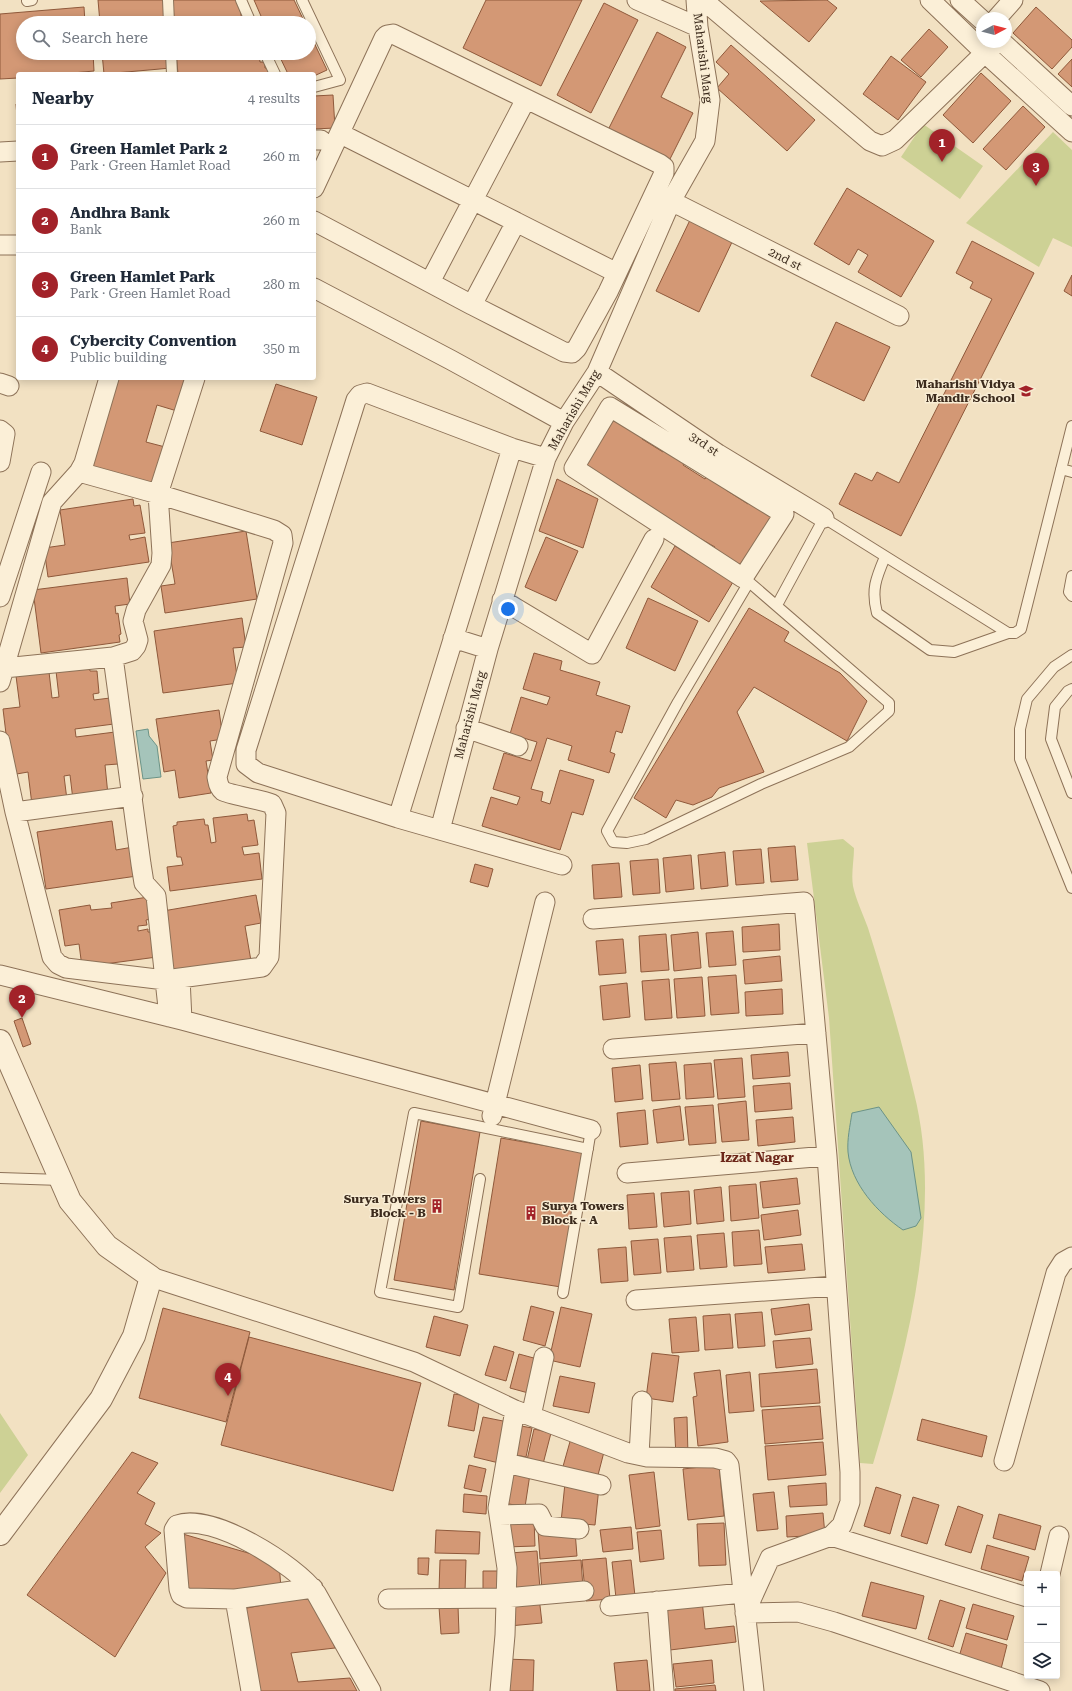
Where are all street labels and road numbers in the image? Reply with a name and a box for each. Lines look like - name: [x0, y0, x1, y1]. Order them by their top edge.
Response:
- street label: Maharishi Marg: [691, 12, 715, 104]
- street label: 2nd st: [766, 245, 804, 273]
- street label: Maharishi Marg: [545, 367, 603, 453]
- street label: 3rd st: [687, 429, 722, 459]
- street label: Maharishi Marg: [452, 669, 489, 761]

